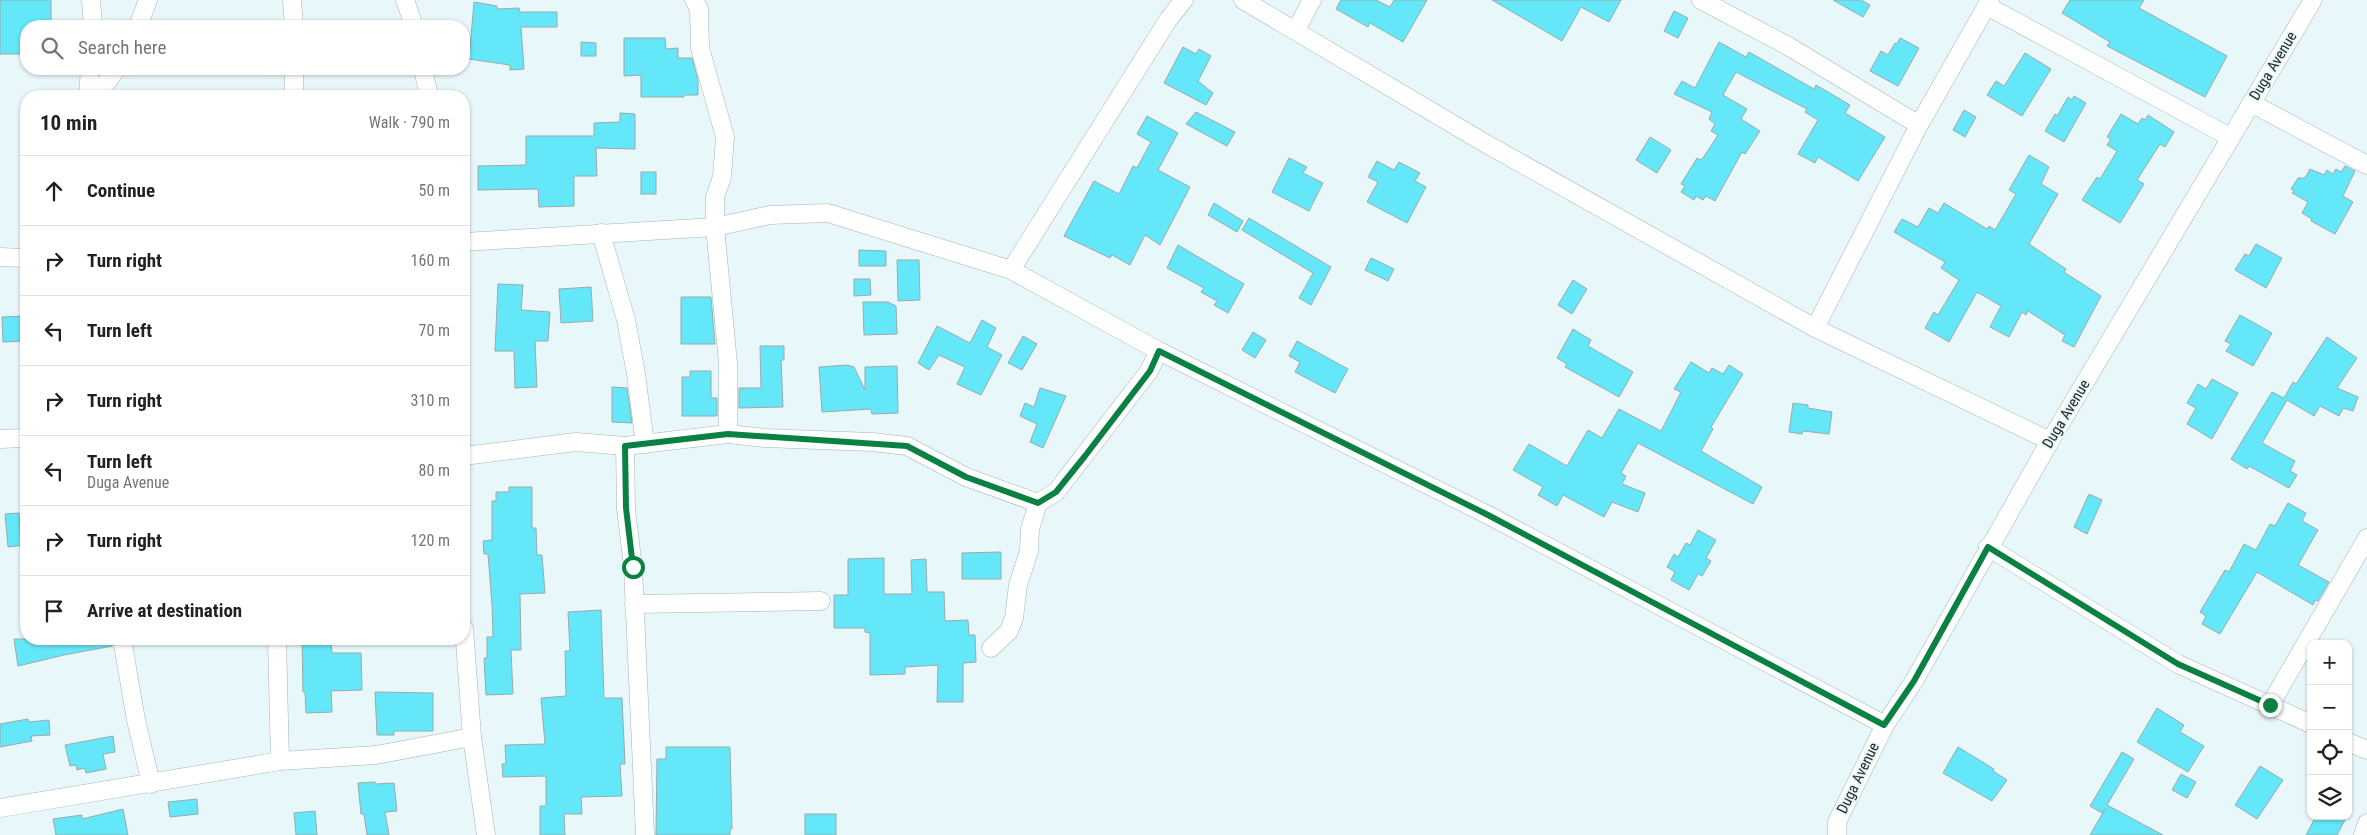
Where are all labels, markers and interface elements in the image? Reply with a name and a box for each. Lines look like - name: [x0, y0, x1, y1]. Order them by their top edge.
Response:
- search box: [20, 20, 470, 75]
- street label: Duga Avenue: [2245, 28, 2301, 104]
- icon: search: [38, 34, 66, 62]
- text: Search here: [78, 36, 166, 59]
- text: 10 min: [40, 111, 97, 135]
- text: Walk · 790 m: [369, 113, 450, 132]
- icon: ahead: [40, 177, 68, 205]
- text: Continue: [87, 179, 155, 202]
- text: 50 m: [418, 181, 450, 200]
- icon: right: [40, 247, 68, 275]
- text: Turn right: [87, 249, 162, 272]
- text: 160 m: [411, 251, 450, 270]
- icon: left: [40, 317, 68, 345]
- text: Turn left: [87, 319, 152, 342]
- text: 70 m: [418, 321, 450, 340]
- street label: Duga Avenue: [2038, 376, 2094, 452]
- icon: right: [40, 387, 68, 415]
- text: Turn right: [87, 389, 162, 412]
- text: 310 m: [411, 391, 450, 410]
- text: Turn left: [87, 450, 152, 473]
- icon: left: [40, 457, 68, 485]
- text: 80 m: [418, 461, 450, 480]
- text: Duga Avenue: [87, 473, 169, 492]
- icon: right: [40, 527, 68, 555]
- text: Turn right: [87, 529, 162, 552]
- text: 120 m: [411, 531, 450, 550]
- route start: [622, 556, 645, 579]
- icon: arrive: [40, 597, 68, 625]
- text: Arrive at destination: [87, 599, 242, 622]
- map controls: [2307, 640, 2352, 820]
- button: +: [2307, 640, 2352, 685]
- button: −: [2307, 685, 2352, 730]
- route end: [2259, 694, 2282, 717]
- button: locate: [2307, 730, 2352, 775]
- street label: Duga Avenue: [1833, 739, 1883, 817]
- button: layers: [2307, 775, 2352, 820]

